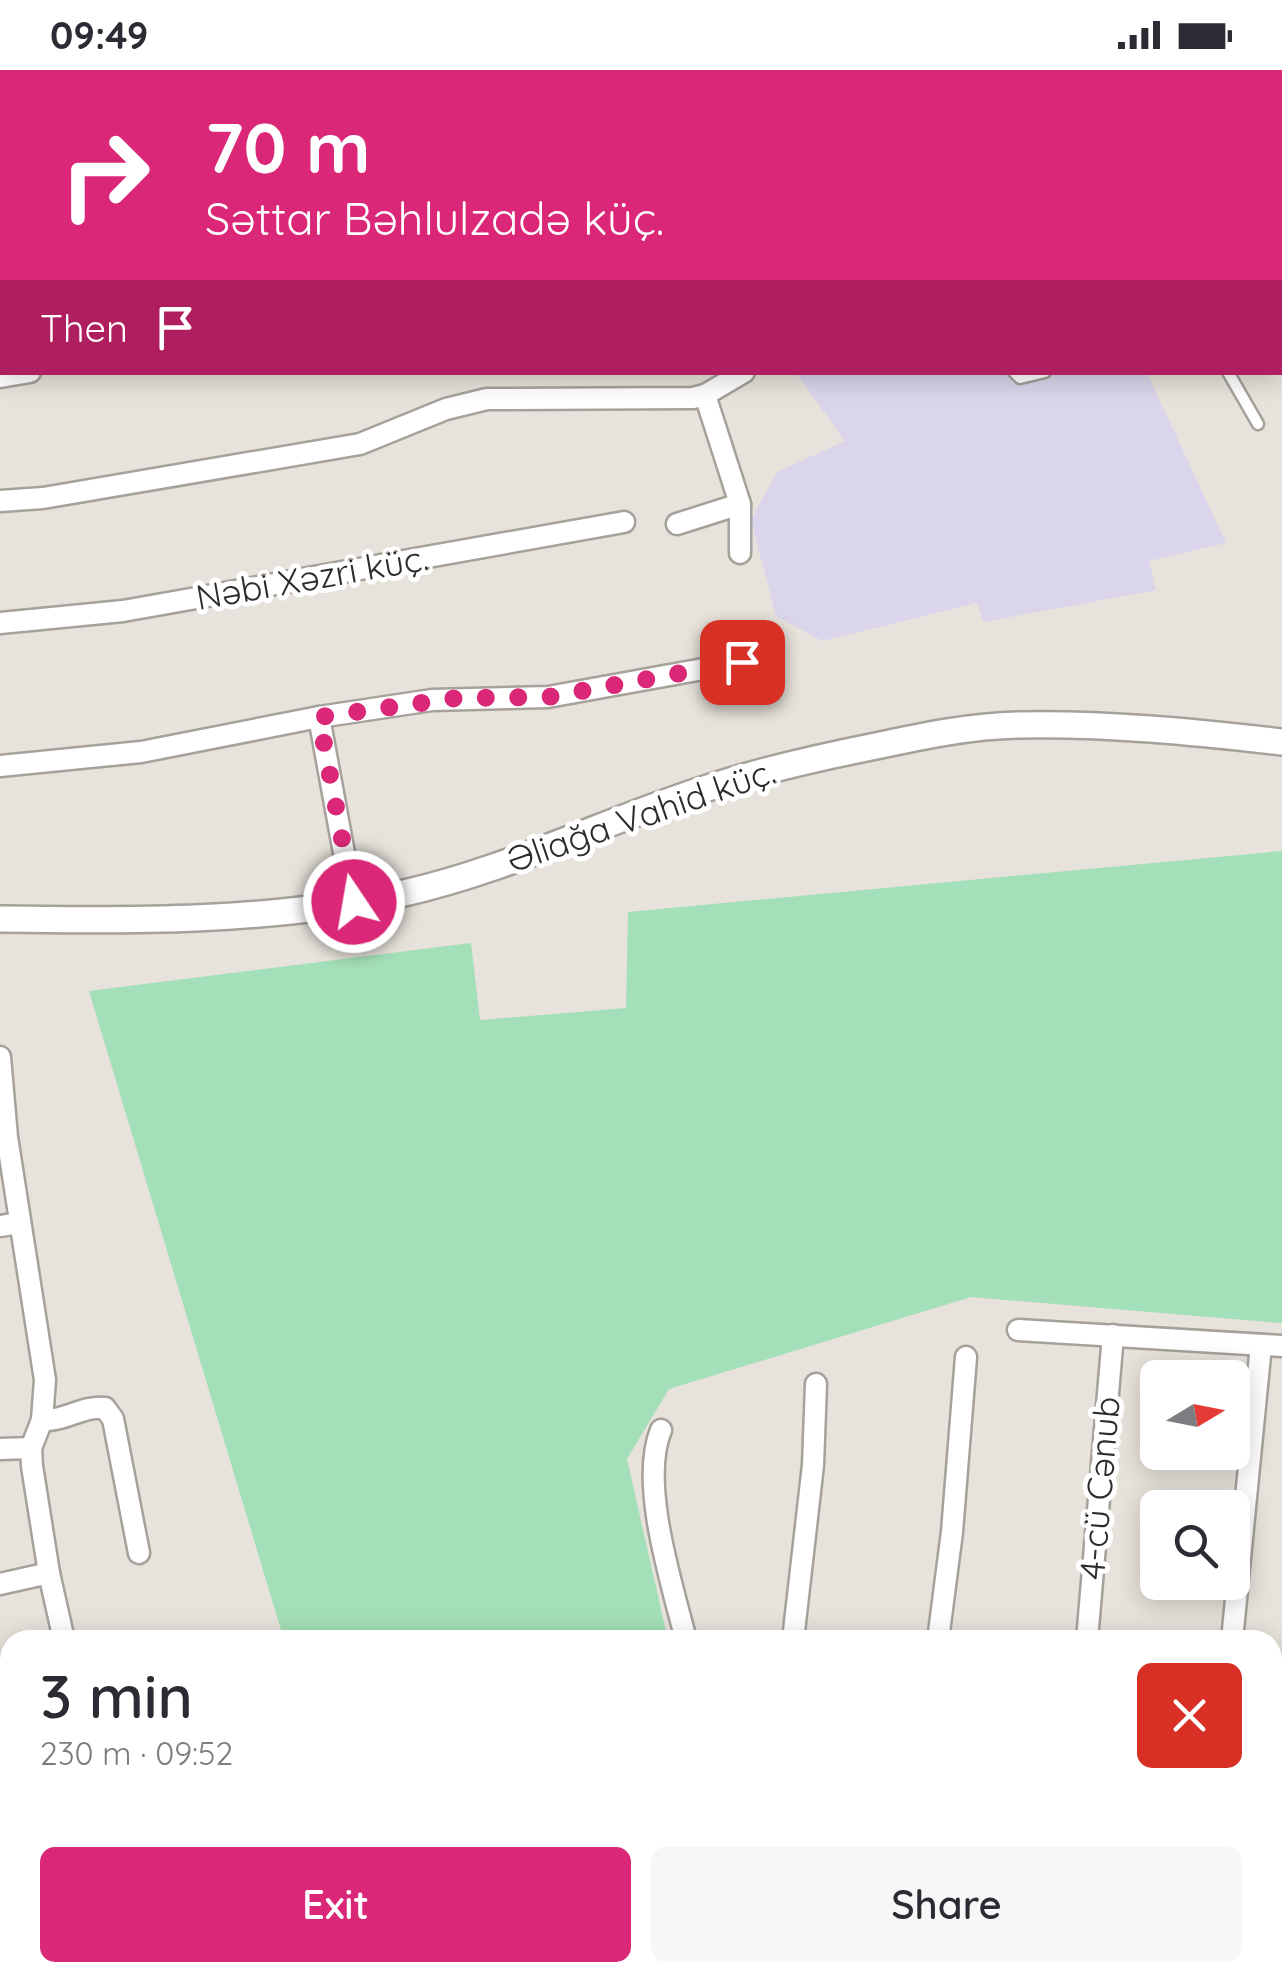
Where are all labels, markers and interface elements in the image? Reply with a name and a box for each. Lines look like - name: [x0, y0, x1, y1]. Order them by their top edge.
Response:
- text: 09:49: [50, 11, 148, 59]
- text: 70 m: [205, 103, 371, 191]
- icon: right: [40, 110, 170, 240]
- text: Səttar Bəhlulzadə küç.: [205, 190, 664, 246]
- icon: arrive: [148, 300, 203, 355]
- text: Then: [40, 304, 128, 352]
- street label: Nəbi Xəzri küç.: [192, 535, 431, 619]
- pin: [700, 620, 785, 705]
- icon: arrive: [715, 635, 770, 690]
- street label: Əliağa Vahid küç.: [501, 749, 781, 882]
- position arrow: [302, 850, 406, 954]
- north arrow: [1140, 1360, 1250, 1470]
- map controls: [1140, 1360, 1250, 1600]
- street label: 4-cü Cənub: [1069, 1395, 1129, 1581]
- button: search: [1140, 1490, 1250, 1600]
- text: 3 min: [40, 1658, 193, 1733]
- button: close: [1137, 1663, 1242, 1768]
- text: 230 m · 09:52: [40, 1733, 233, 1773]
- button: Exit: [40, 1847, 631, 1962]
- button: Share: [651, 1847, 1242, 1962]

